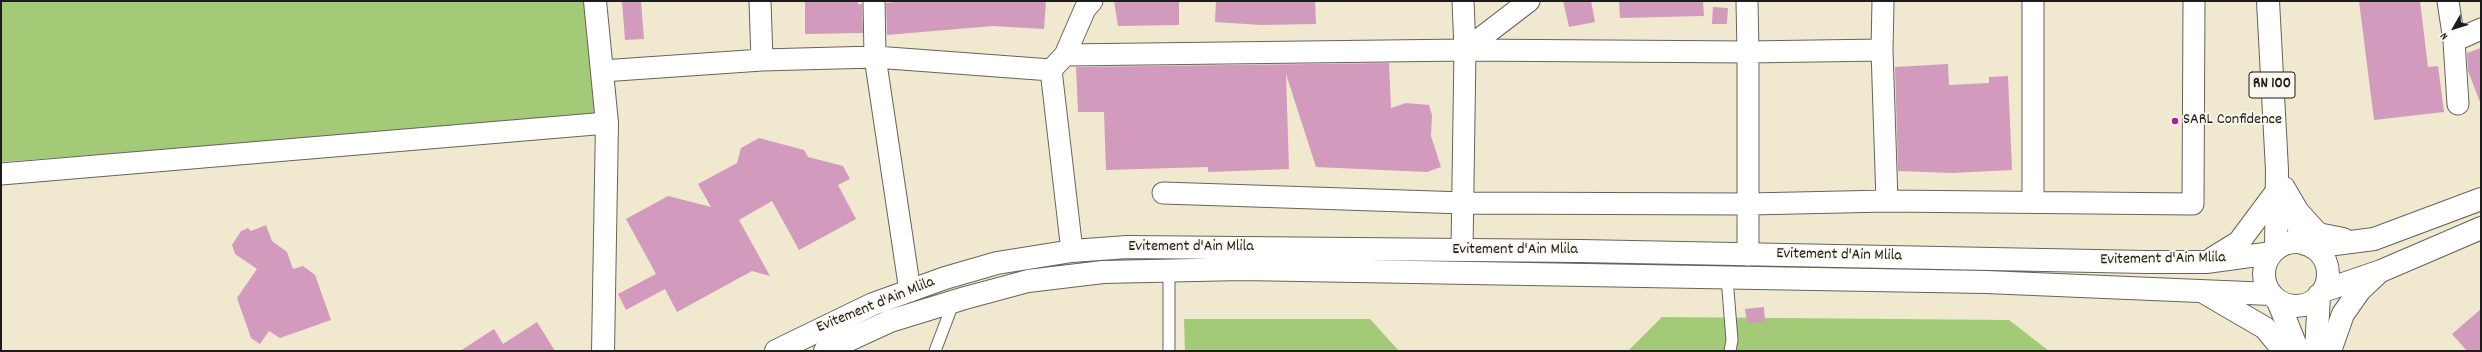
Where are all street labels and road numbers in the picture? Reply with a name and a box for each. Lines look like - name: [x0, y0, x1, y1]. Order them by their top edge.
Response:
- road number: RN 100: [2249, 72, 2295, 98]
- street label: Evitement d'Ain Mlila: [1128, 238, 1254, 258]
- street label: Evitement d'Ain Mlila: [1452, 241, 1578, 261]
- street label: Evitement d'Ain Mlila: [1776, 245, 1902, 267]
- street label: Evitement d'Ain Mlila: [2100, 249, 2226, 271]
- street label: Evitement d'Ain Mlila: [814, 274, 938, 338]

